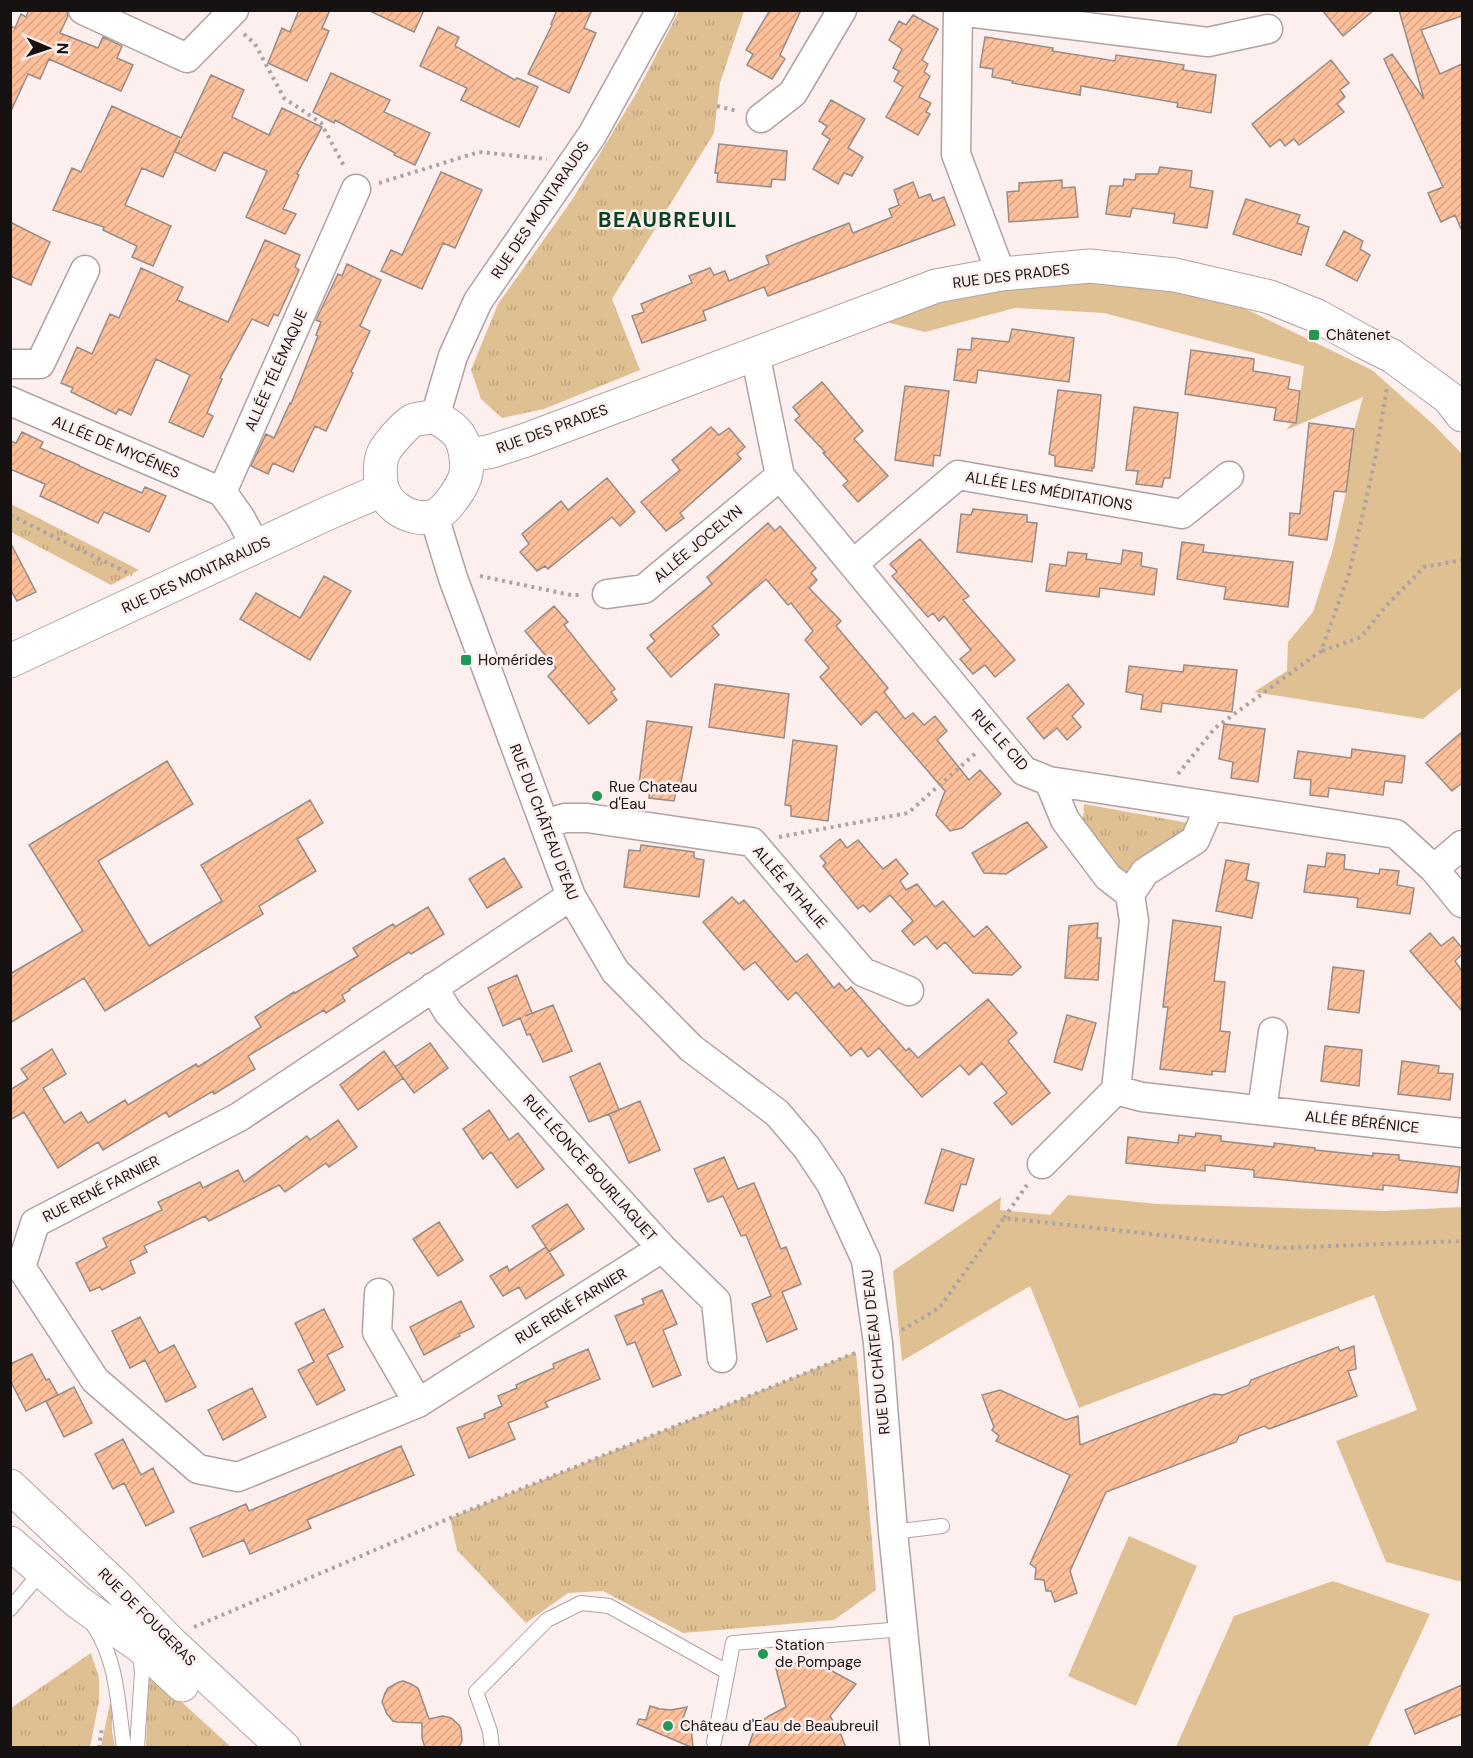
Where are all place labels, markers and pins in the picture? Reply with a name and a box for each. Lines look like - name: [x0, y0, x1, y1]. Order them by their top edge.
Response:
- place label: Châtenet: [1326, 325, 1390, 345]
- marker: Châtenet: [1307, 328, 1321, 342]
- place label: Homérides: [478, 650, 554, 670]
- marker: Homérides: [459, 653, 473, 667]
- place label: Rue Chateau d'Eau: [609, 777, 697, 814]
- marker: Rue Chateau d'Eau: [590, 789, 604, 803]
- place label: Station de Pompage: [775, 1635, 862, 1672]
- marker: Station de Pompage: [756, 1647, 770, 1661]
- place label: Château d'Eau de Beaubreuil: [680, 1716, 878, 1736]
- marker: Château d'Eau de Beaubreuil: [661, 1719, 675, 1733]

